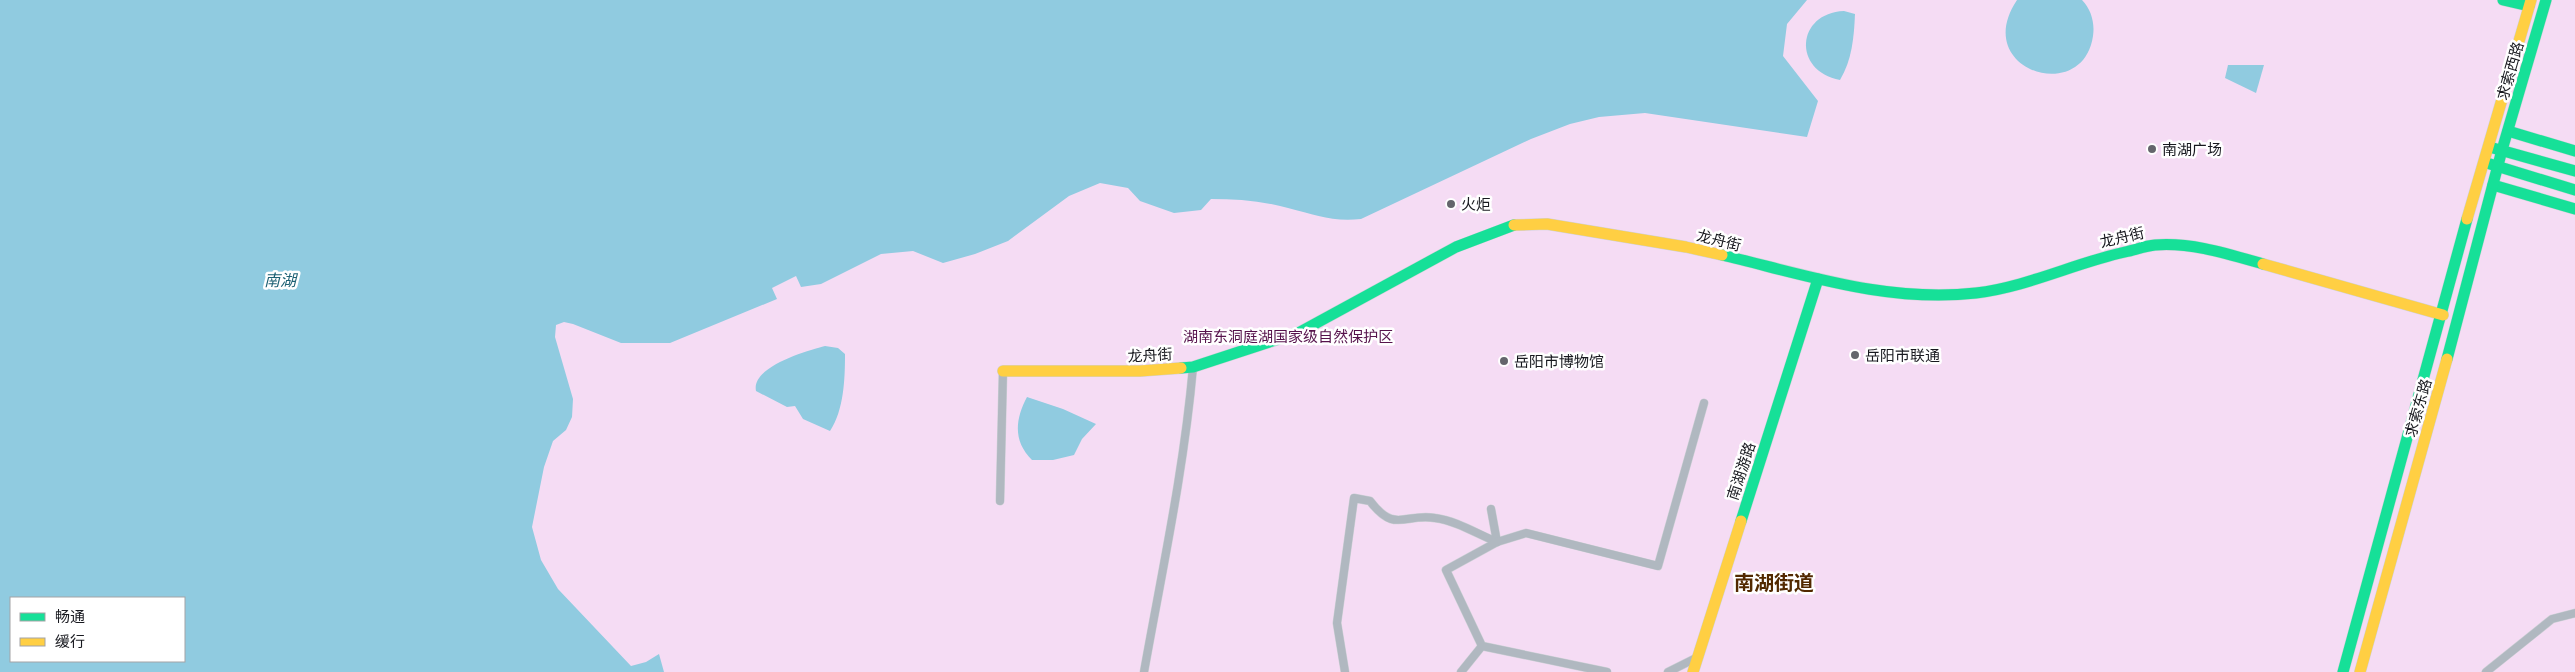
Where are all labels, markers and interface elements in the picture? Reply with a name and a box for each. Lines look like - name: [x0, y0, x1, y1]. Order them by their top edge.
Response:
- street label: 求索西路: [2493, 40, 2527, 102]
- place label: 南湖广场: [2162, 140, 2222, 159]
- marker: 南湖广场: [2146, 143, 2158, 155]
- place label: 火炬: [1461, 195, 1491, 214]
- marker: 火炬: [1445, 198, 1457, 210]
- street label: 龙舟街: [2098, 223, 2146, 251]
- street label: 龙舟街: [1695, 225, 1743, 255]
- water label: 南湖: [264, 270, 299, 290]
- park label: 湖南东洞庭湖国家级自然保护区: [1183, 327, 1393, 346]
- street label: 龙舟街: [1127, 344, 1173, 366]
- place label: 岳阳市联通: [1865, 346, 1940, 365]
- marker: 岳阳市联通: [1849, 349, 1861, 361]
- place label: 岳阳市博物馆: [1514, 352, 1604, 371]
- marker: 岳阳市博物馆: [1498, 355, 1510, 367]
- street label: 求索东路: [2401, 377, 2435, 439]
- street label: 南湖游路: [1723, 440, 1759, 502]
- district label: 南湖街道: [1734, 571, 1814, 595]
- legend: [10, 597, 185, 662]
- text: 畅通: [55, 607, 85, 626]
- text: 缓行: [55, 632, 85, 651]

